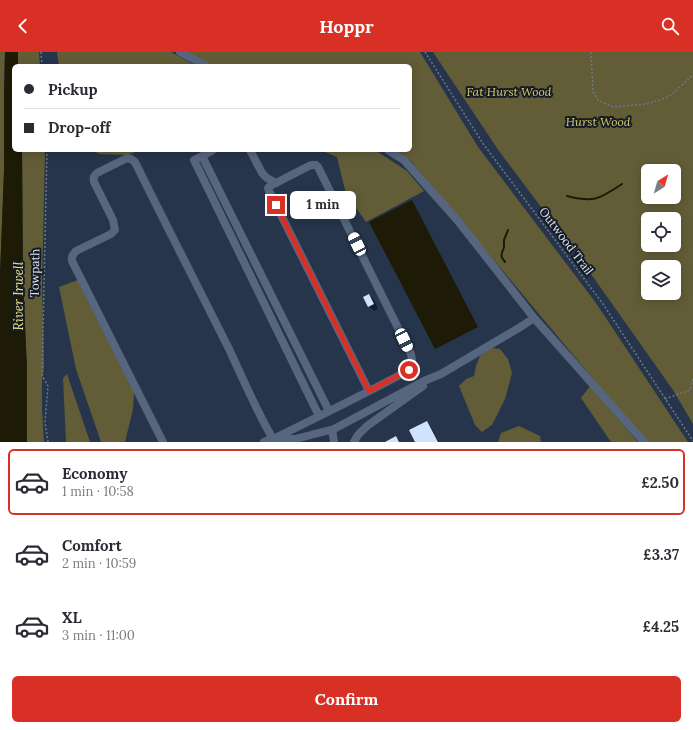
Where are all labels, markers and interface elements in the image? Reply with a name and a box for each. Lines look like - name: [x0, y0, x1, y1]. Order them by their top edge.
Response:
- icon: back: [12, 15, 34, 37]
- text: Hoppr: [319, 15, 374, 38]
- icon: search: [659, 15, 681, 37]
- text: Pickup: [48, 80, 97, 99]
- park label: Fat Hurst Wood: [467, 84, 552, 99]
- park label: Hurst Wood: [566, 114, 631, 129]
- text: Drop-off: [48, 118, 110, 137]
- north arrow: [641, 164, 681, 204]
- map controls: [641, 164, 681, 300]
- callout: 1 min: [290, 191, 356, 219]
- route end: [267, 196, 285, 214]
- text: 1 min: [306, 196, 340, 213]
- street label: Outwood Trail: [536, 204, 597, 277]
- button: locate: [641, 212, 681, 252]
- car: [346, 231, 368, 257]
- street label: Towpath: [27, 249, 42, 297]
- button: layers: [641, 260, 681, 300]
- water label: River Irwell: [10, 261, 27, 330]
- car: [393, 327, 415, 353]
- route start: [400, 361, 418, 379]
- icon: car: [14, 464, 50, 500]
- text: Economy: [62, 464, 127, 483]
- text: £2.50: [641, 473, 679, 492]
- text: 1 min · 10:58: [62, 483, 134, 500]
- icon: car: [14, 536, 50, 572]
- text: Comfort: [62, 536, 122, 555]
- text: £3.37: [643, 545, 679, 564]
- text: 2 min · 10:59: [62, 555, 136, 572]
- icon: car: [14, 608, 50, 644]
- text: XL: [62, 608, 82, 627]
- text: £4.25: [643, 617, 679, 636]
- text: 3 min · 11:00: [62, 627, 135, 644]
- button: Confirm: [12, 676, 681, 722]

